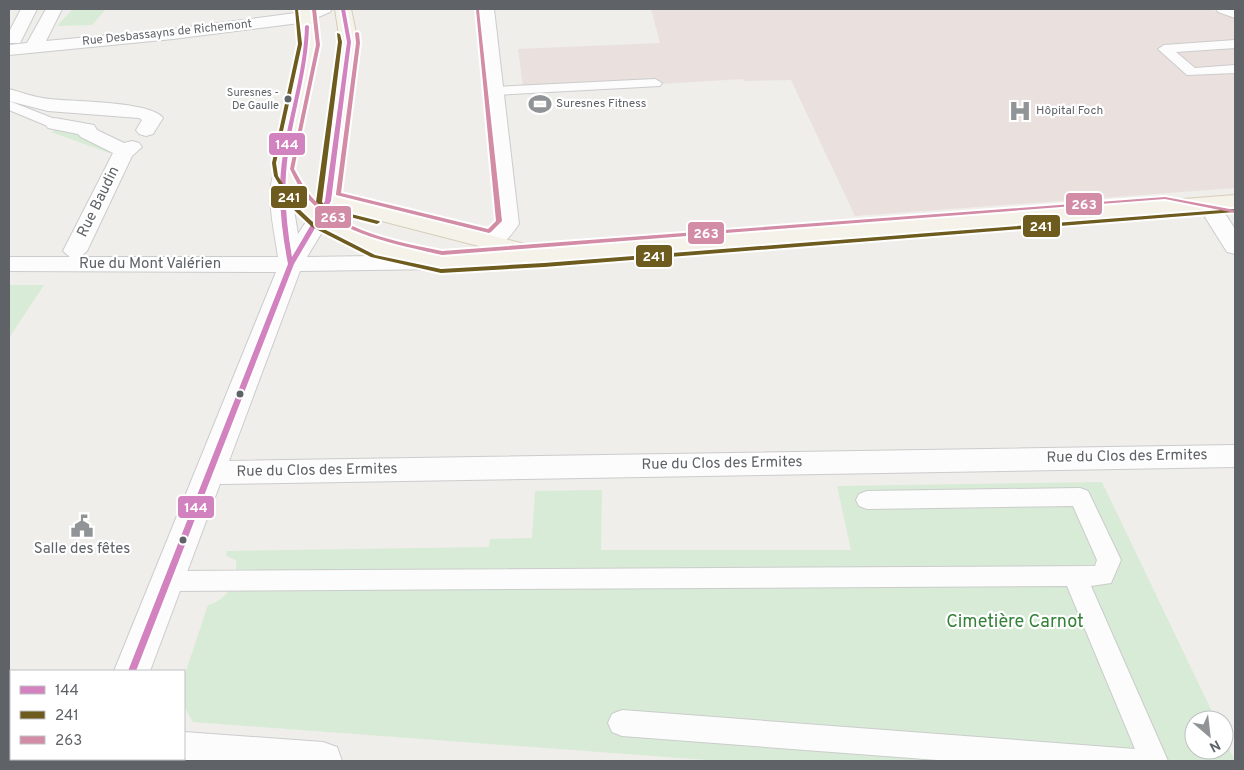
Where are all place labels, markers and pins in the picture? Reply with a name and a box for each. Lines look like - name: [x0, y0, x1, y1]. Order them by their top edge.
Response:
- place label: Suresnes - De Gaulle: [227, 86, 279, 113]
- sports icon: Suresnes Fitness: [527, 91, 553, 117]
- marker: Suresnes - De Gaulle: [283, 94, 293, 104]
- place label: Suresnes Fitness: [556, 96, 646, 112]
- hospital icon: Hôpital Foch: [1007, 98, 1033, 124]
- place label: Hôpital Foch: [1036, 103, 1103, 119]
- unlabelled marker: [235, 389, 245, 399]
- public building icon: Salle des fêtes: [69, 513, 95, 539]
- unlabelled marker: [178, 535, 188, 545]
- place label: Salle des fêtes: [34, 540, 130, 559]

